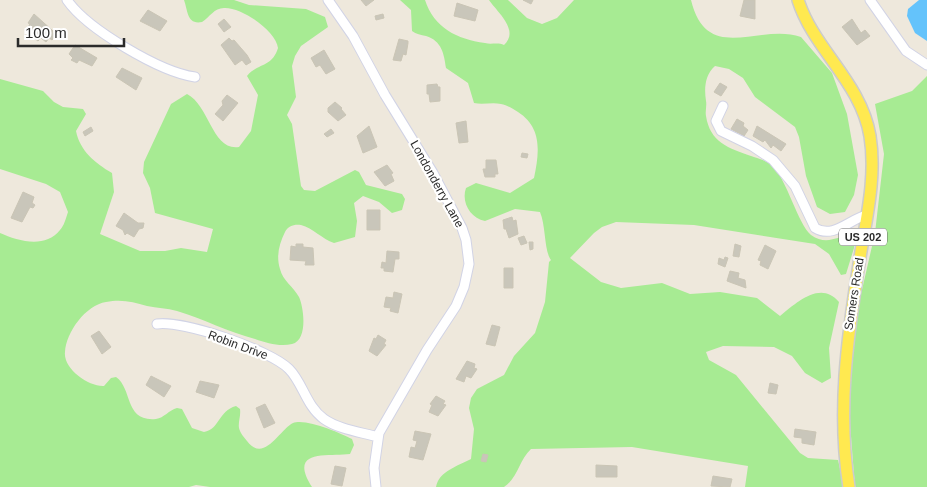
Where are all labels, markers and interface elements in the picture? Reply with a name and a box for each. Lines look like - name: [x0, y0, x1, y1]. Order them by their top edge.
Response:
- scale bar: [18, 15, 124, 47]
- text: 100 m: [25, 24, 67, 41]
- street label: Londonderry Lane: [407, 138, 467, 230]
- road number: US 202: [839, 228, 887, 246]
- street label: Somers Road: [841, 257, 867, 331]
- street label: Robin Drive: [206, 328, 270, 362]

